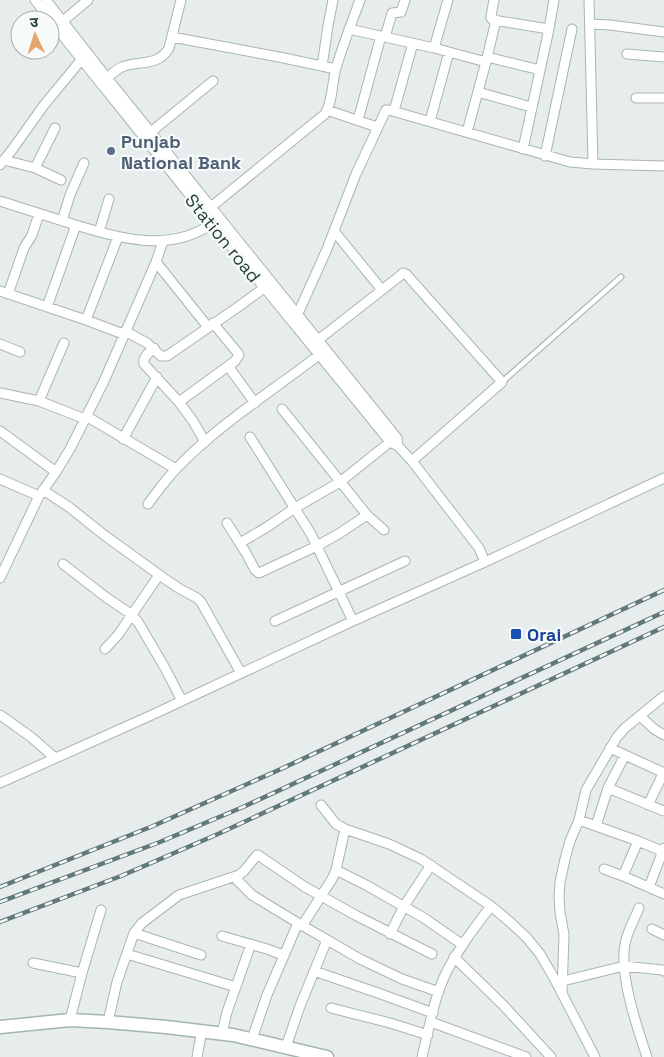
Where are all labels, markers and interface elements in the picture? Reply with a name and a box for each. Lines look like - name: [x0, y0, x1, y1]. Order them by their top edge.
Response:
- north arrow: [10, 10, 60, 60]
- text: उ: [29, 13, 40, 31]
- place label: Punjab National Bank: [121, 130, 241, 174]
- marker: Punjab National Bank: [105, 145, 117, 157]
- street label: Station road: [180, 189, 266, 287]
- place label: Orai: [527, 623, 561, 646]
- marker: Orai: [509, 627, 523, 641]

